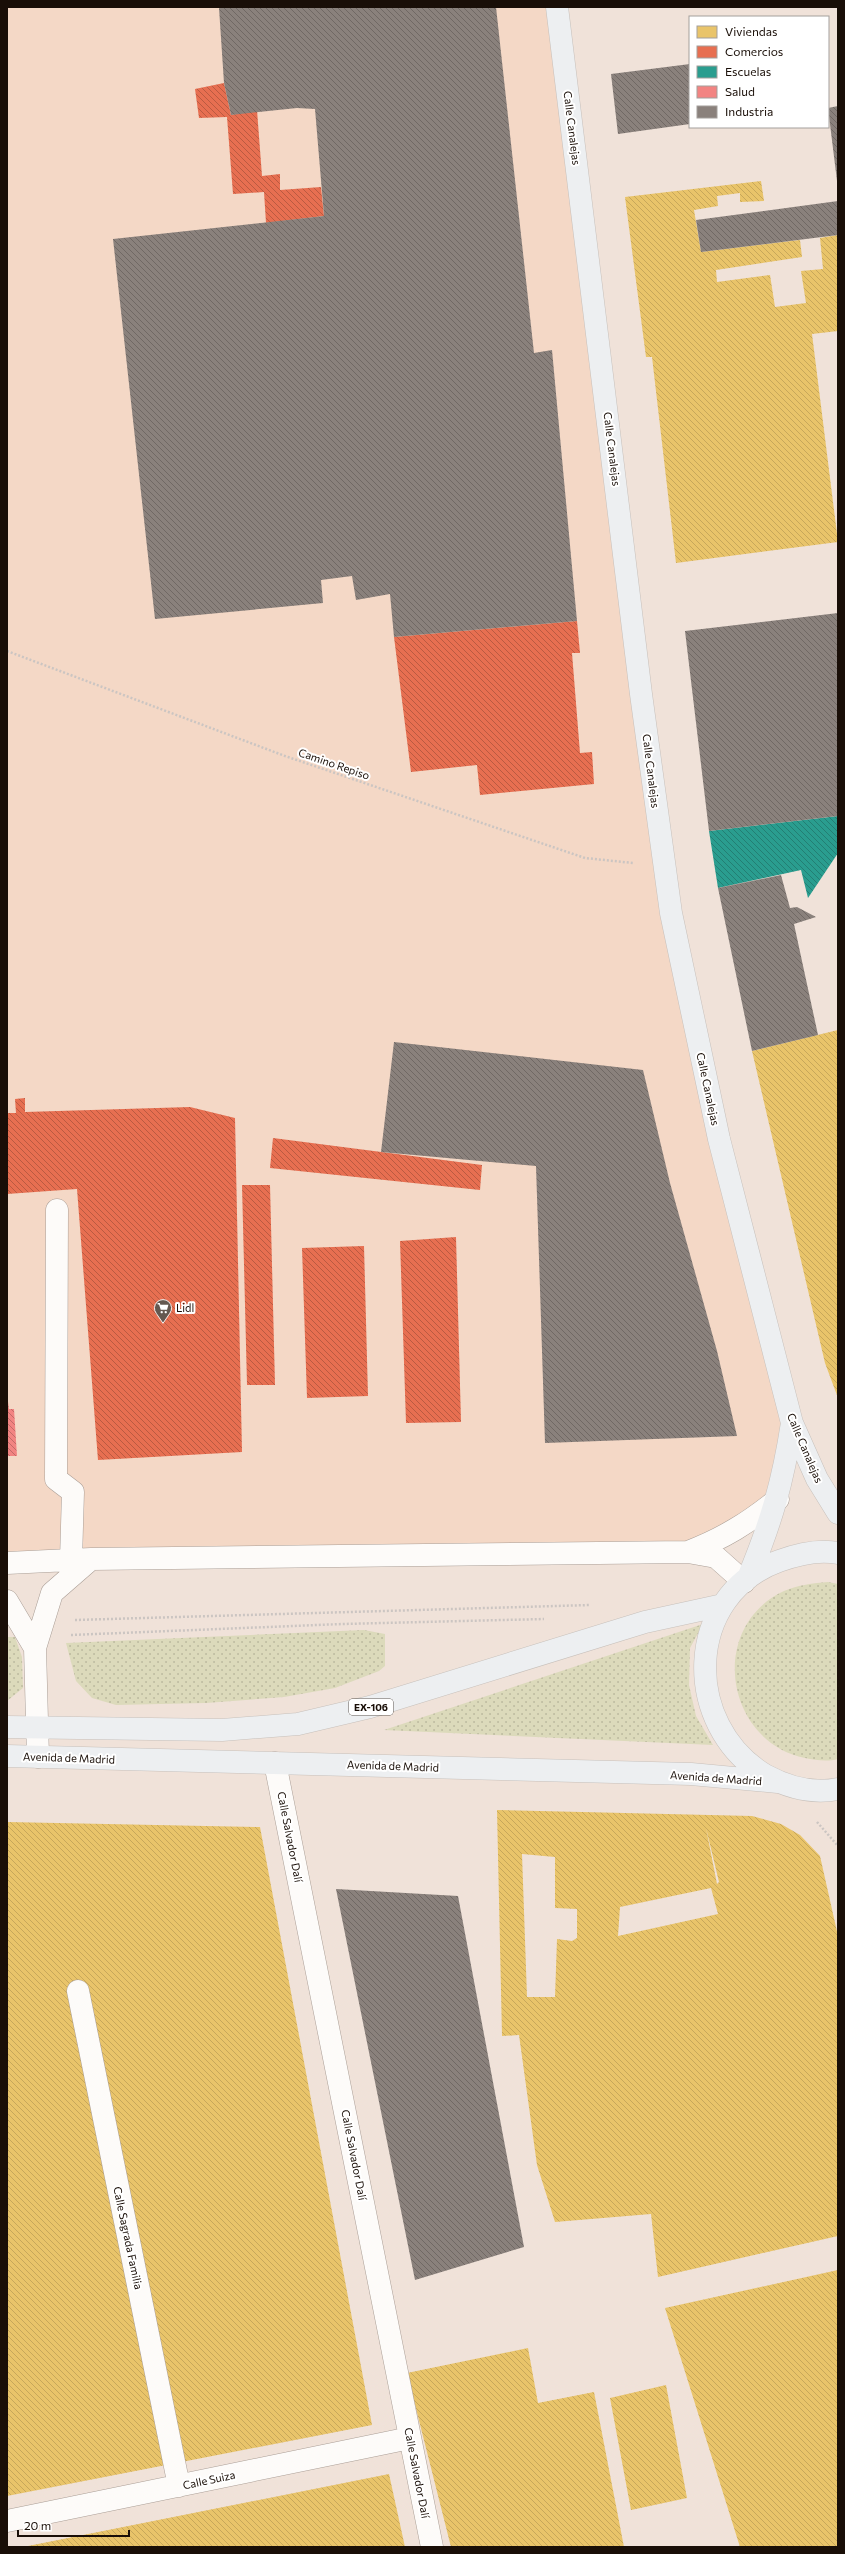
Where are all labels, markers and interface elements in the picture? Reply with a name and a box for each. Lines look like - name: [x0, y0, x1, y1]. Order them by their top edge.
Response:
- legend: [689, 16, 829, 128]
- text: Viviendas: [725, 24, 777, 38]
- text: Comercios: [725, 44, 783, 58]
- text: Escuelas: [725, 64, 771, 78]
- text: Salud: [725, 84, 755, 98]
- street label: Calle Canalejas: [562, 90, 583, 166]
- text: Industria: [725, 104, 773, 118]
- street label: Calle Canalejas: [602, 411, 623, 487]
- street label: Calle Canalejas: [641, 733, 662, 809]
- street label: Camino Repiso: [297, 745, 372, 782]
- street label: Calle Canalejas: [694, 1051, 723, 1127]
- supermarket icon: Lidl: [153, 1298, 173, 1323]
- place label: Lidl: [176, 1301, 194, 1314]
- street label: Calle Canalejas: [785, 1411, 826, 1485]
- road number: EX-106: [349, 1699, 393, 1715]
- street label: Avenida de Madrid: [23, 1749, 115, 1766]
- street label: Avenida de Madrid: [347, 1757, 439, 1774]
- street label: Avenida de Madrid: [670, 1768, 762, 1787]
- street label: Calle Salvador Dalí: [275, 1791, 306, 1884]
- street label: Calle Salvador Dalí: [339, 2109, 370, 2202]
- street label: Calle Sagrada Familia: [111, 2185, 146, 2291]
- street label: Calle Salvador Dalí: [402, 2427, 433, 2520]
- street label: Calle Suiza: [181, 2468, 236, 2491]
- scale bar: [18, 2512, 129, 2538]
- text: 20 m: [24, 2518, 51, 2532]

